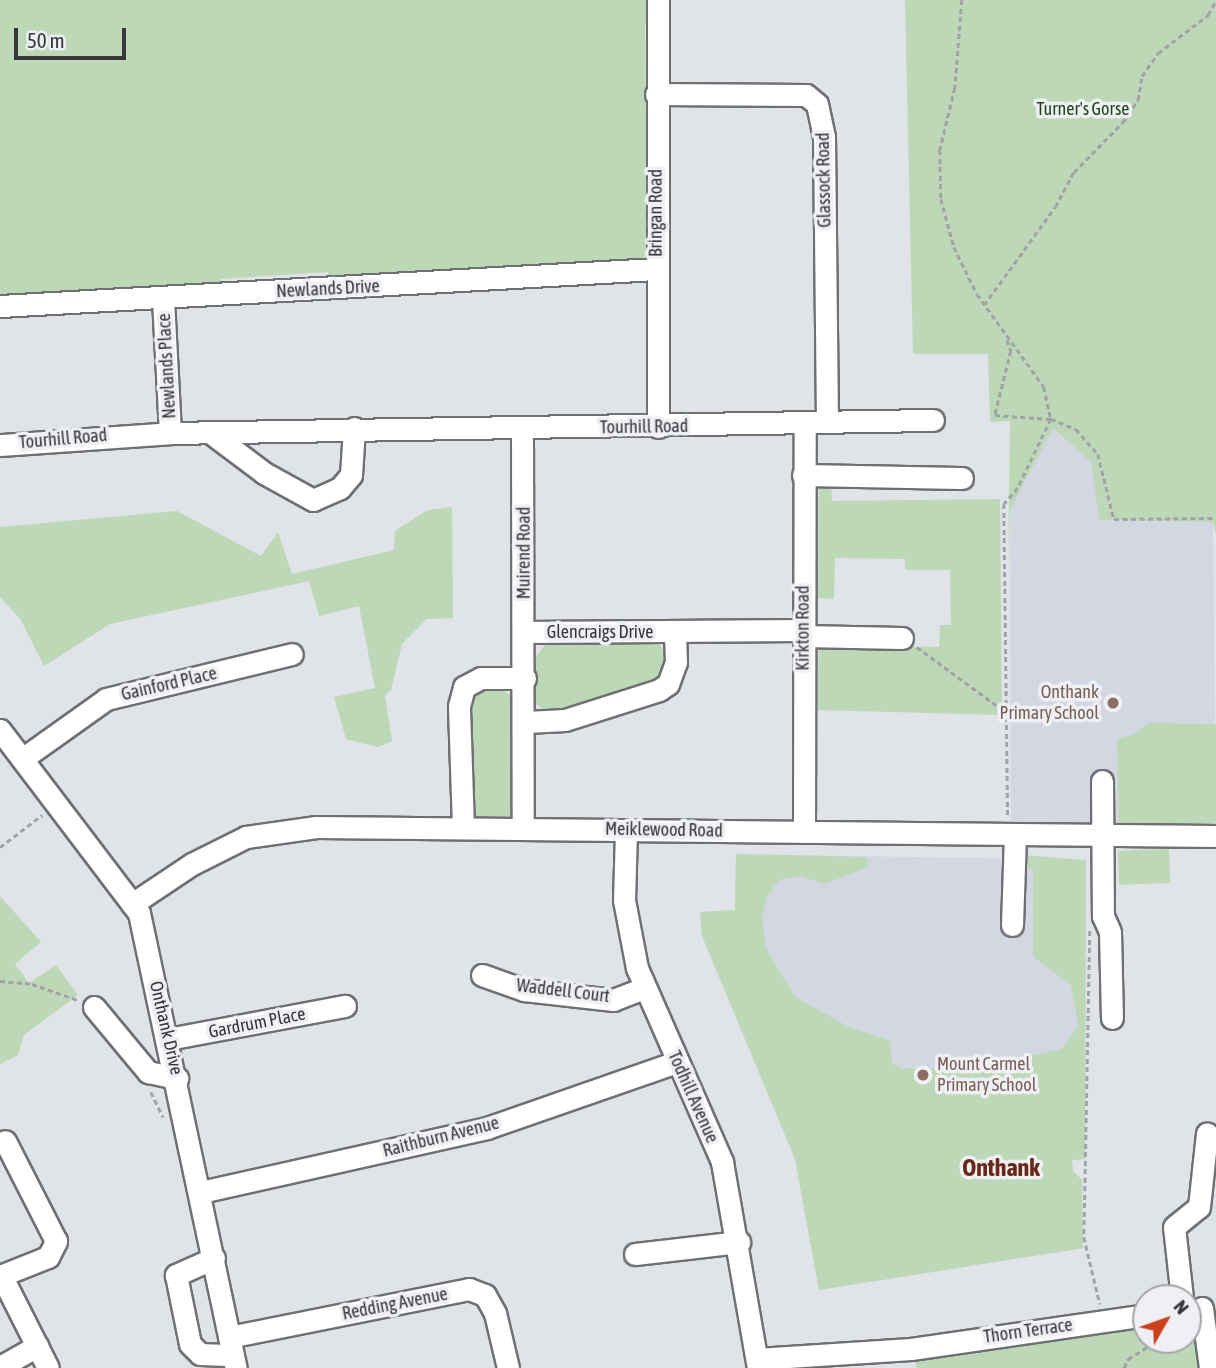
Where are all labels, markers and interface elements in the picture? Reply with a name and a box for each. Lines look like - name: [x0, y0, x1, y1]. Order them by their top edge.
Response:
- scale bar: [18, 14, 130, 58]
- text: 50 m: [27, 28, 65, 52]
- park label: Turner's Gorse: [1037, 98, 1129, 120]
- street label: Glassock Road: [812, 132, 836, 228]
- street label: Bringan Road: [645, 169, 667, 257]
- street label: Newlands Drive: [276, 276, 380, 302]
- street label: Newlands Place: [153, 313, 181, 419]
- street label: Tourhill Road: [600, 415, 688, 439]
- street label: Tourhill Road: [18, 424, 108, 454]
- street label: Muirend Road: [513, 507, 535, 599]
- street label: Kirkton Road: [792, 585, 814, 671]
- street label: Glencraigs Drive: [547, 621, 653, 643]
- street label: Gainford Place: [119, 663, 219, 705]
- place label: Onthank Primary School: [1000, 682, 1099, 724]
- marker: Onthank Primary School: [1105, 695, 1121, 711]
- street label: Meiklewood Road: [605, 818, 723, 842]
- street label: Waddell Court: [515, 975, 611, 1007]
- street label: Onthank Drive: [145, 979, 187, 1077]
- street label: Gardrum Place: [207, 1003, 307, 1043]
- street label: Todhill Avenue: [663, 1048, 723, 1146]
- place label: Mount Carmel Primary School: [937, 1054, 1036, 1096]
- marker: Mount Carmel Primary School: [915, 1067, 931, 1083]
- street label: Raithburn Avenue: [381, 1112, 501, 1162]
- district label: Onthank: [962, 1154, 1040, 1182]
- street label: Redding Avenue: [340, 1283, 450, 1325]
- north arrow: [1132, 1284, 1202, 1354]
- text: N: [1170, 1295, 1194, 1318]
- street label: Thorn Terrace: [982, 1314, 1074, 1348]

